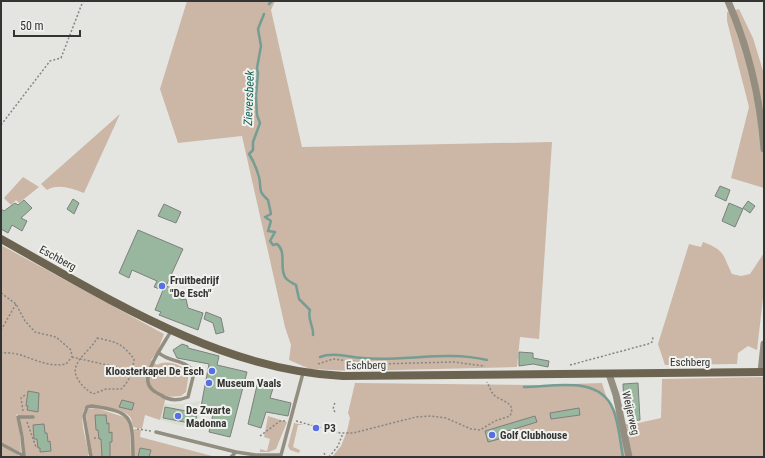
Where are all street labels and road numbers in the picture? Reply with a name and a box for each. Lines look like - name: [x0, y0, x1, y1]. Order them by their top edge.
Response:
- street label: Eschberg: [37, 243, 78, 274]
- street label: Eschberg: [670, 356, 710, 369]
- street label: Eschberg: [346, 359, 386, 372]
- street label: Weijerweg: [619, 390, 642, 436]

